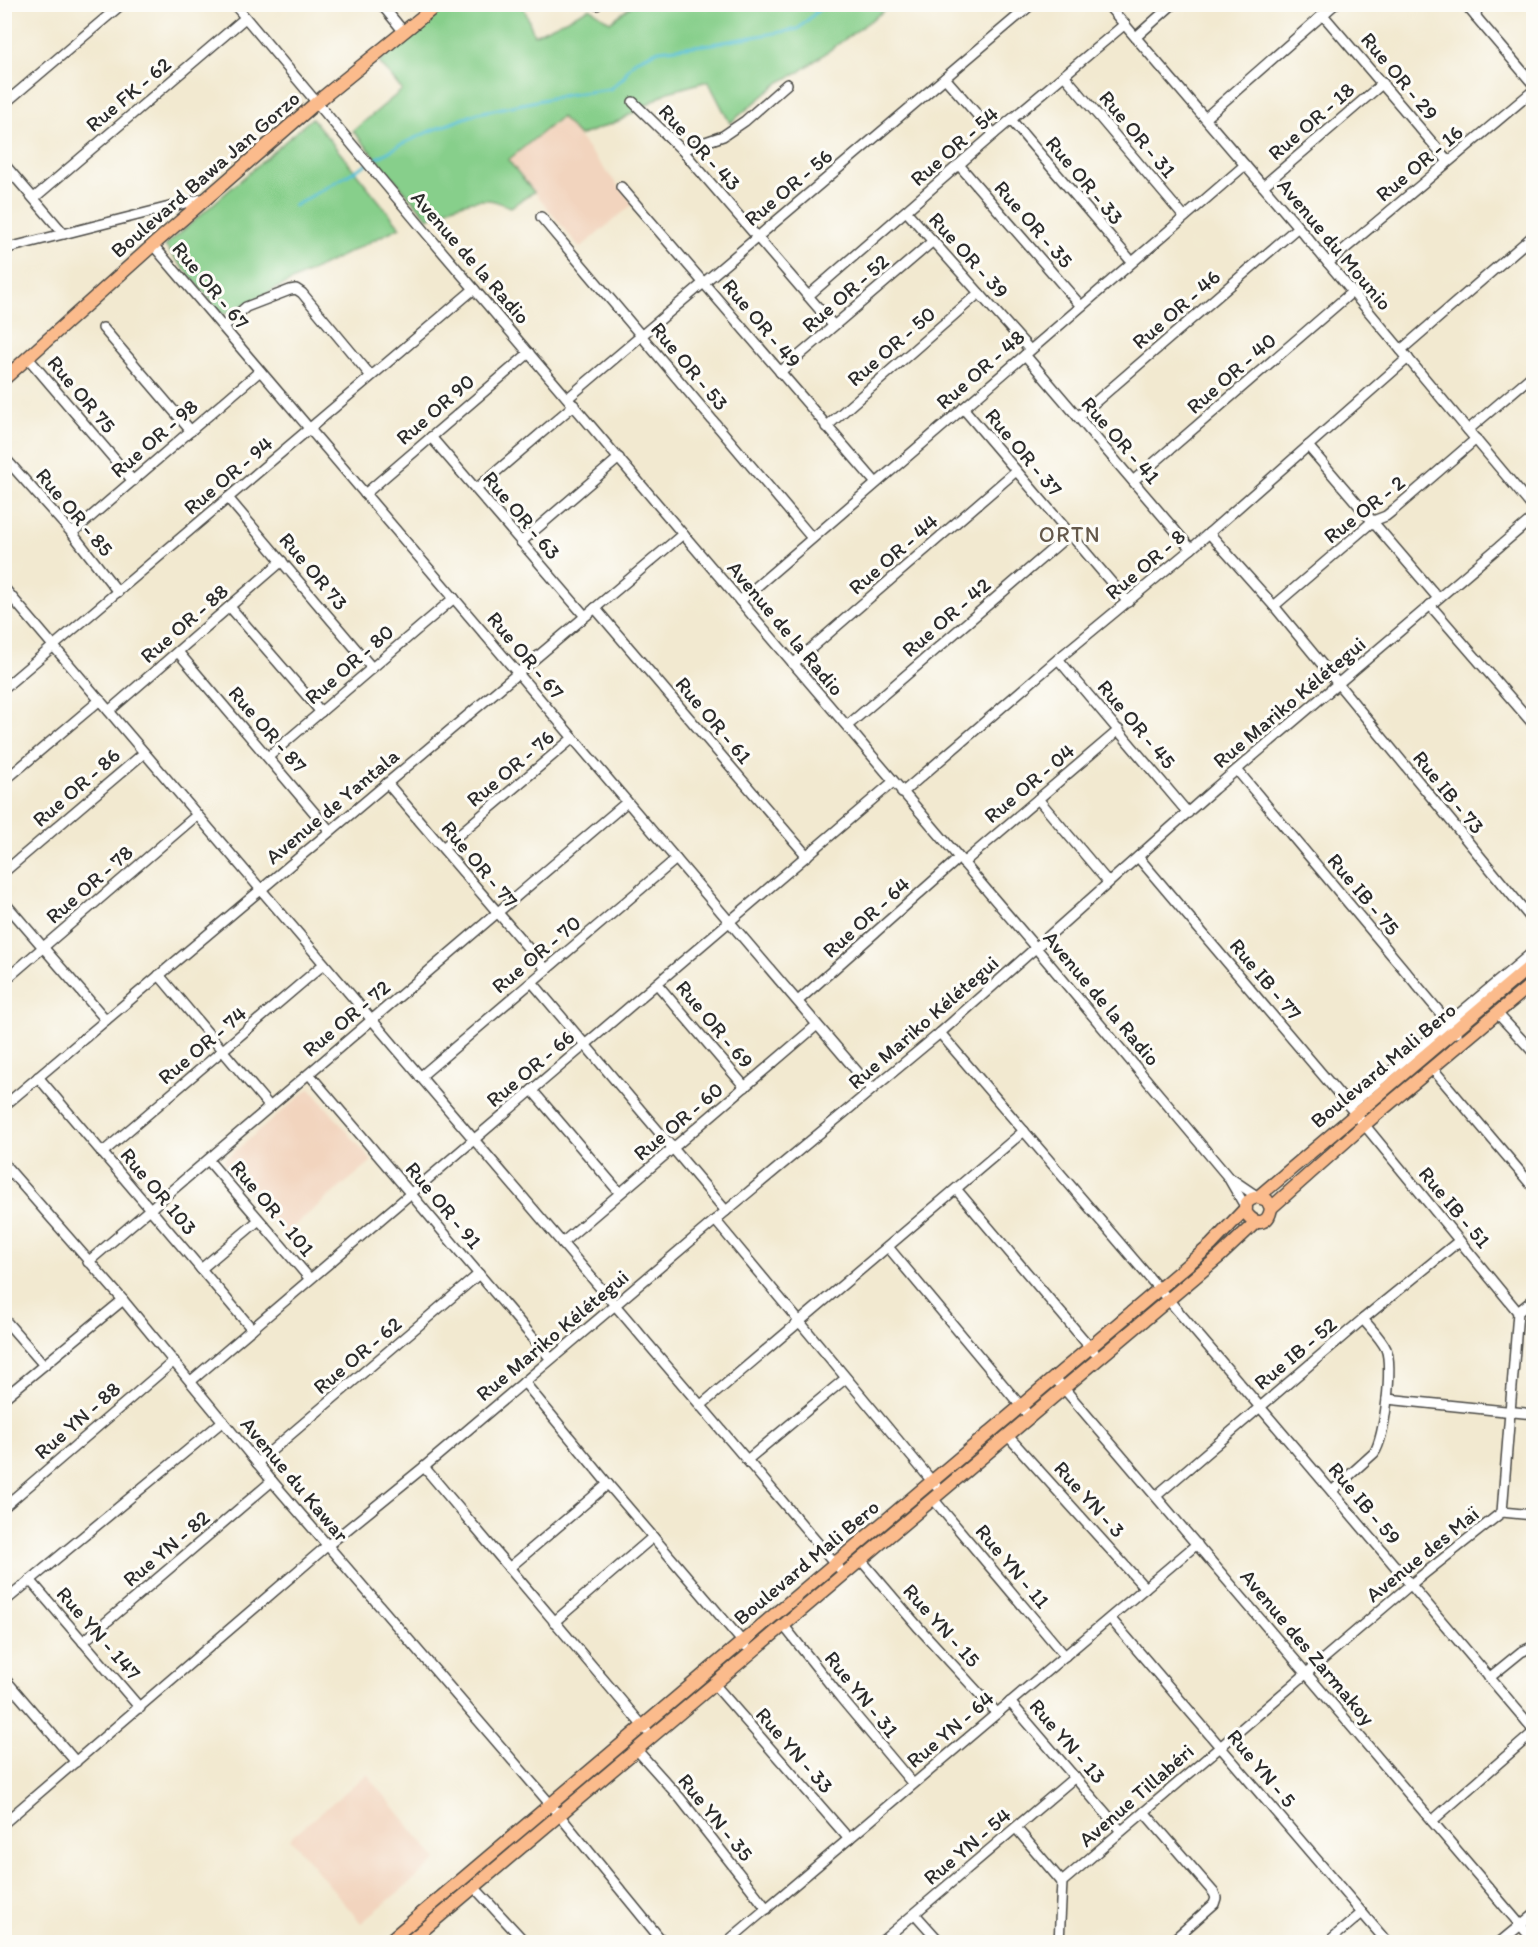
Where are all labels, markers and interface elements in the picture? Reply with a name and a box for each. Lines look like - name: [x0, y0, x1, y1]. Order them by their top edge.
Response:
- street label: Rue OR - 29: [1356, 27, 1444, 125]
- street label: Rue FK - 62: [80, 51, 176, 137]
- street label: Rue OR - 18: [1263, 77, 1359, 165]
- street label: Boulevard Bawa Jan Gorzo: [105, 85, 305, 263]
- street label: Rue OR - 31: [1094, 85, 1182, 183]
- street label: Rue OR - 43: [654, 99, 746, 195]
- street label: Rue OR - 54: [905, 101, 1004, 191]
- street label: Rue OR - 16: [1370, 119, 1468, 207]
- street label: Rue OR - 33: [1041, 131, 1129, 229]
- street label: Rue OR - 56: [739, 143, 837, 231]
- street label: Avenue du Mounio: [1272, 173, 1398, 315]
- street label: Rue OR - 35: [989, 175, 1079, 273]
- street label: Avenue de la Radio: [406, 185, 536, 329]
- street label: Rue OR - 39: [924, 207, 1014, 303]
- street label: Rue OR - 67: [167, 236, 255, 334]
- street label: Rue OR - 52: [796, 248, 894, 338]
- street label: Rue OR - 46: [1127, 264, 1225, 354]
- street label: Rue OR - 49: [717, 273, 807, 373]
- street label: Rue OR - 50: [842, 301, 940, 391]
- street label: Rue OR - 53: [646, 317, 734, 415]
- street label: Rue OR - 48: [931, 324, 1029, 414]
- street label: Rue OR - 40: [1181, 327, 1281, 419]
- street label: Rue OR 75: [42, 350, 122, 438]
- street label: Rue OR 90: [391, 368, 479, 450]
- street label: Rue OR - 41: [1076, 391, 1166, 489]
- street label: Rue OR - 98: [105, 393, 203, 483]
- street label: Rue OR - 37: [980, 403, 1068, 501]
- street label: Rue OR - 94: [178, 430, 278, 520]
- street label: Rue OR - 85: [31, 463, 119, 561]
- street label: Rue OR - 63: [478, 466, 566, 564]
- street label: Rue OR - 2: [1318, 470, 1410, 548]
- street label: Rue OR - 44: [843, 508, 943, 600]
- district label: ORTN: [1039, 521, 1101, 548]
- street label: Rue OR - 8: [1100, 523, 1190, 605]
- street label: Rue OR 73: [274, 527, 354, 615]
- street label: Avenue de la Radio: [722, 555, 850, 701]
- street label: Rue OR - 42: [897, 572, 995, 662]
- street label: Rue OR - 88: [135, 578, 233, 668]
- street label: Rue OR - 67: [482, 606, 570, 704]
- street label: Rue OR - 80: [299, 619, 399, 709]
- street label: Rue Mariko Kélétegui: [1208, 631, 1370, 773]
- street label: Rue OR - 61: [670, 671, 758, 769]
- street label: Rue OR - 45: [1092, 674, 1182, 774]
- street label: Rue OR - 87: [223, 680, 313, 778]
- street label: Rue OR - 76: [461, 724, 559, 812]
- street label: Rue OR - 04: [979, 738, 1080, 828]
- street label: Rue OR - 86: [27, 742, 125, 832]
- street label: Avenue de Yantala: [260, 743, 404, 869]
- street label: Rue IB - 73: [1408, 745, 1490, 839]
- street label: Rue OR - 77: [436, 815, 524, 913]
- street label: Rue OR - 78: [40, 839, 138, 929]
- street label: Rue IB - 75: [1322, 848, 1406, 940]
- street label: Rue OR - 64: [817, 871, 915, 963]
- street label: Rue OR - 70: [486, 910, 586, 998]
- street label: Avenue de la Radio: [1038, 925, 1166, 1071]
- street label: Rue IB - 77: [1225, 933, 1307, 1025]
- street label: Rue Mariko Kélétegui: [843, 950, 1003, 1094]
- street label: Rue OR - 72: [297, 974, 395, 1062]
- street label: Rue OR - 69: [671, 975, 759, 1073]
- street label: Boulevard Mali Bero: [1305, 997, 1461, 1133]
- street label: Rue OR - 74: [153, 1000, 252, 1089]
- street label: Rue OR - 66: [481, 1024, 579, 1112]
- street label: Rue OR - 60: [628, 1076, 728, 1166]
- street label: Rue OR 103: [115, 1142, 203, 1240]
- street label: Rue OR - 101: [226, 1155, 321, 1261]
- street label: Rue OR - 91: [400, 1156, 488, 1254]
- street label: Rue IB - 51: [1414, 1161, 1496, 1253]
- street label: Rue Mariko Kélétegui: [471, 1264, 633, 1406]
- street label: Rue OR - 62: [308, 1311, 406, 1399]
- street label: Rue IB - 52: [1249, 1311, 1341, 1395]
- street label: Rue YN - 88: [29, 1376, 125, 1464]
- street label: Avenue du Kawar: [236, 1412, 354, 1546]
- street label: Rue YN - 3: [1049, 1456, 1131, 1542]
- street label: Rue IB - 59: [1323, 1457, 1407, 1549]
- street label: Boulevard Mali Bero: [728, 1494, 884, 1630]
- street label: Avenue des Maï: [1360, 1500, 1484, 1607]
- street label: Rue YN - 82: [118, 1505, 214, 1591]
- street label: Rue YN - 11: [970, 1519, 1056, 1613]
- street label: Avenue des Zarmakoy: [1235, 1564, 1381, 1730]
- street label: Rue YN - 15: [898, 1578, 986, 1672]
- street label: Rue YN - 147: [52, 1581, 146, 1685]
- street label: Rue YN - 31: [820, 1646, 905, 1743]
- street label: Rue YN - 64: [901, 1685, 999, 1773]
- street label: Rue YN - 13: [1024, 1693, 1112, 1789]
- street label: Rue YN - 33: [751, 1702, 839, 1798]
- street label: Rue YN - 5: [1222, 1724, 1302, 1812]
- street label: Avenue Tillabéri: [1073, 1738, 1199, 1852]
- street label: Rue YN - 35: [673, 1768, 759, 1866]
- street label: Rue YN - 54: [918, 1802, 1016, 1890]

